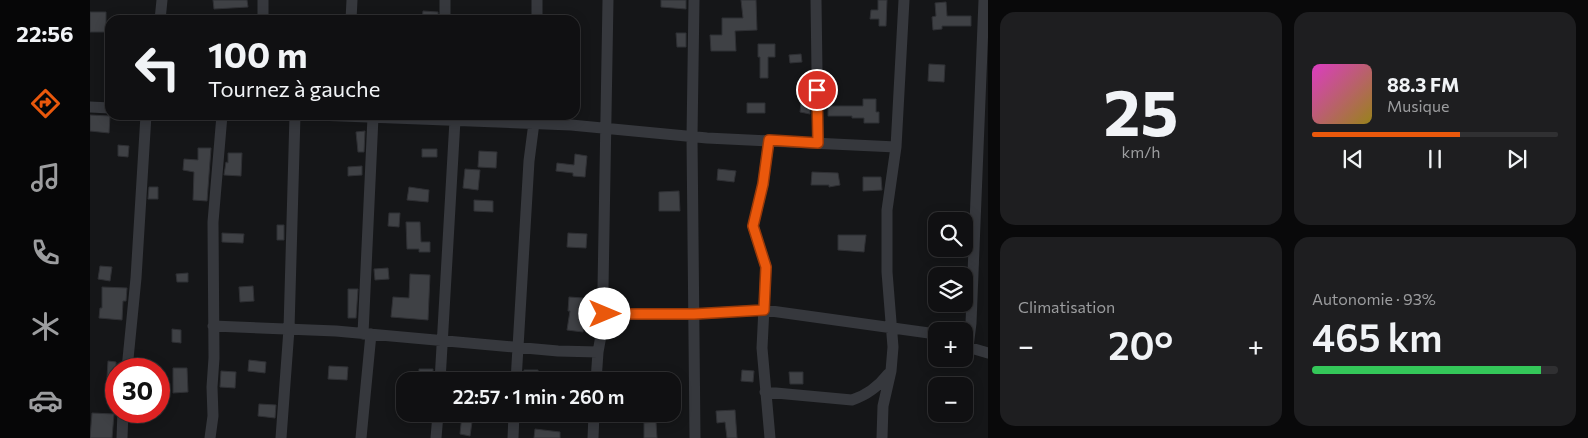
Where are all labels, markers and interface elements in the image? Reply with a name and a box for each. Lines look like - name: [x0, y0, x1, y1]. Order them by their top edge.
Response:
- text: 22:56: [16, 20, 74, 47]
- text: 100 m: [208, 32, 308, 75]
- icon: left: [125, 35, 190, 100]
- pin: [796, 69, 838, 111]
- text: 25: [1104, 70, 1178, 149]
- text: 88.3 FM: [1387, 73, 1459, 96]
- text: Tournez à gauche: [208, 75, 380, 102]
- icon: arrive: [803, 76, 831, 104]
- icon: directions: [28, 86, 63, 121]
- text: Musique: [1387, 96, 1449, 115]
- text: km/h: [1122, 142, 1160, 161]
- icon: previous: [1339, 145, 1367, 173]
- icon: pause: [1421, 145, 1449, 173]
- icon: next: [1503, 145, 1531, 173]
- icon: music: [28, 160, 63, 195]
- map controls: [928, 212, 973, 422]
- button: search: [928, 212, 973, 257]
- icon: phone: [28, 235, 63, 270]
- button: layers: [928, 267, 973, 312]
- position arrow: [578, 287, 630, 339]
- text: Autonomie · 93%: [1312, 289, 1436, 308]
- text: Climatisation: [1018, 297, 1115, 316]
- icon: climate: [28, 309, 63, 344]
- text: 465 km: [1312, 313, 1442, 360]
- text: 20°: [1108, 321, 1173, 368]
- button: +: [928, 322, 973, 367]
- text: −: [1018, 328, 1034, 362]
- text: +: [1248, 328, 1264, 362]
- speed limit sign: 30: [105, 358, 170, 423]
- button: −: [928, 377, 973, 422]
- icon: car: [28, 383, 63, 418]
- text: 22:57 · 1 min · 260 m: [453, 385, 624, 408]

